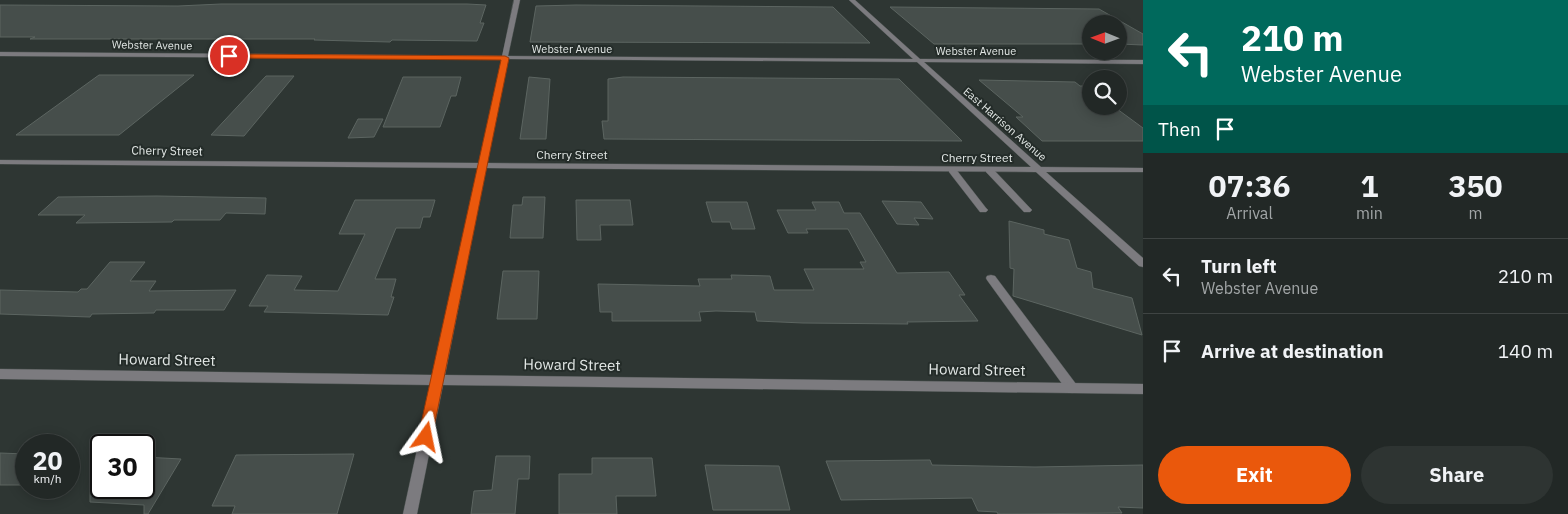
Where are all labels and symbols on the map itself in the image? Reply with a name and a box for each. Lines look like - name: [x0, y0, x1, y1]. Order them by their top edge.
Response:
- north arrow: [1082, 15, 1128, 60]
- pin: [208, 35, 250, 77]
- street label: Webster Avenue: [112, 37, 192, 53]
- street label: Webster Avenue: [532, 42, 612, 56]
- street label: Webster Avenue: [936, 44, 1016, 58]
- street label: East Harrison Avenue: [961, 84, 1049, 164]
- street label: Cherry Street: [131, 142, 203, 159]
- street label: Cherry Street: [536, 147, 608, 162]
- street label: Cherry Street: [941, 150, 1013, 165]
- street label: Howard Street: [118, 349, 216, 370]
- street label: Howard Street: [523, 354, 621, 375]
- street label: Howard Street: [928, 359, 1026, 380]
- position arrow: [399, 410, 451, 462]
- speed limit sign: 30: [90, 434, 155, 499]

